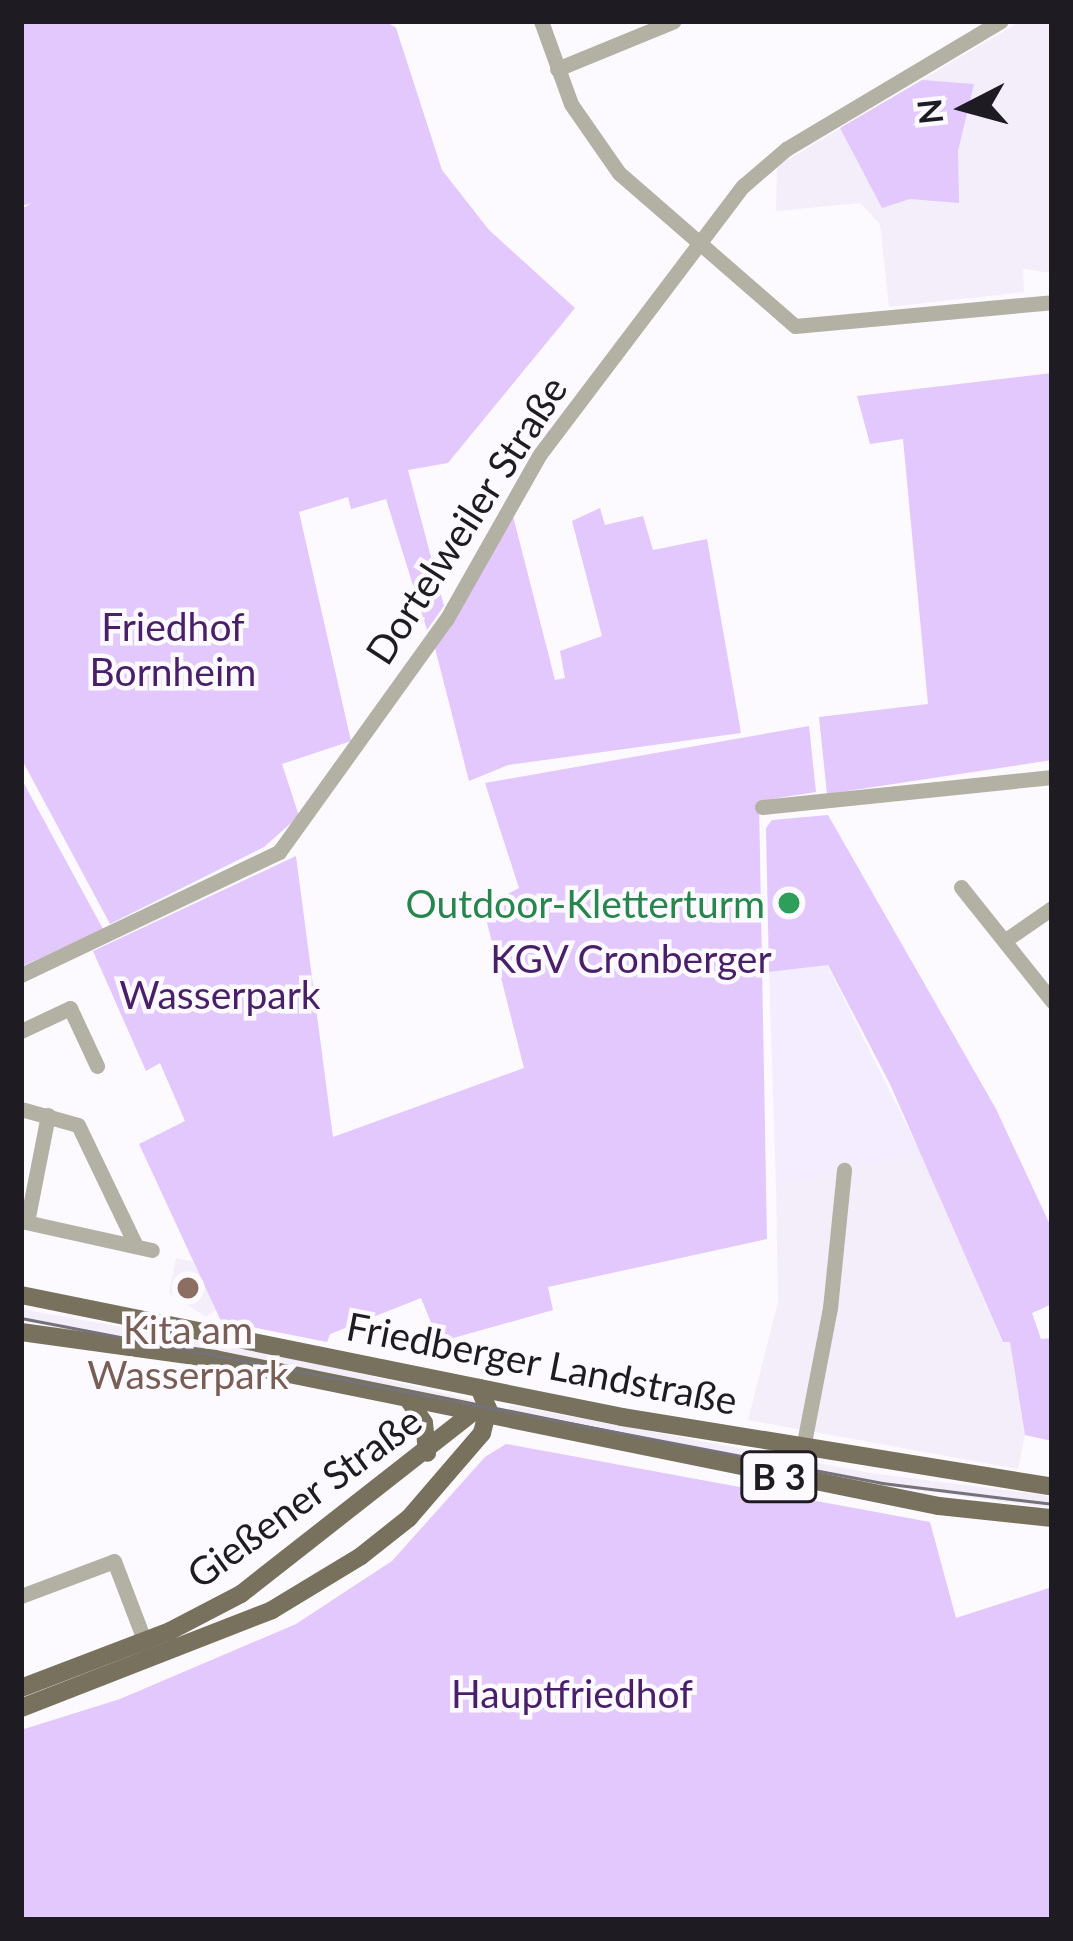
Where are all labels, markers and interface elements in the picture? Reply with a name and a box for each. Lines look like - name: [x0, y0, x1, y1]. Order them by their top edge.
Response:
- north arrow: [905, 48, 1025, 168]
- text: N: [908, 97, 950, 127]
- street label: Dortelweiler Straße: [355, 367, 577, 673]
- park label: Friedhof Bornheim: [90, 604, 256, 695]
- place label: Outdoor-Kletterturm: [406, 880, 765, 926]
- marker: Outdoor-Kletterturm: [776, 890, 802, 916]
- park label: KGV Cronberger: [490, 935, 772, 981]
- park label: Wasserpark: [119, 971, 321, 1017]
- marker: Kita am Wasserpark: [175, 1275, 201, 1301]
- street label: Friedberger Landstraße: [342, 1302, 742, 1424]
- place label: Kita am Wasserpark: [87, 1307, 289, 1398]
- street label: Gießener Straße: [177, 1396, 431, 1598]
- road number: B 3: [740, 1447, 818, 1507]
- park label: Hauptfriedhof: [451, 1670, 693, 1716]

